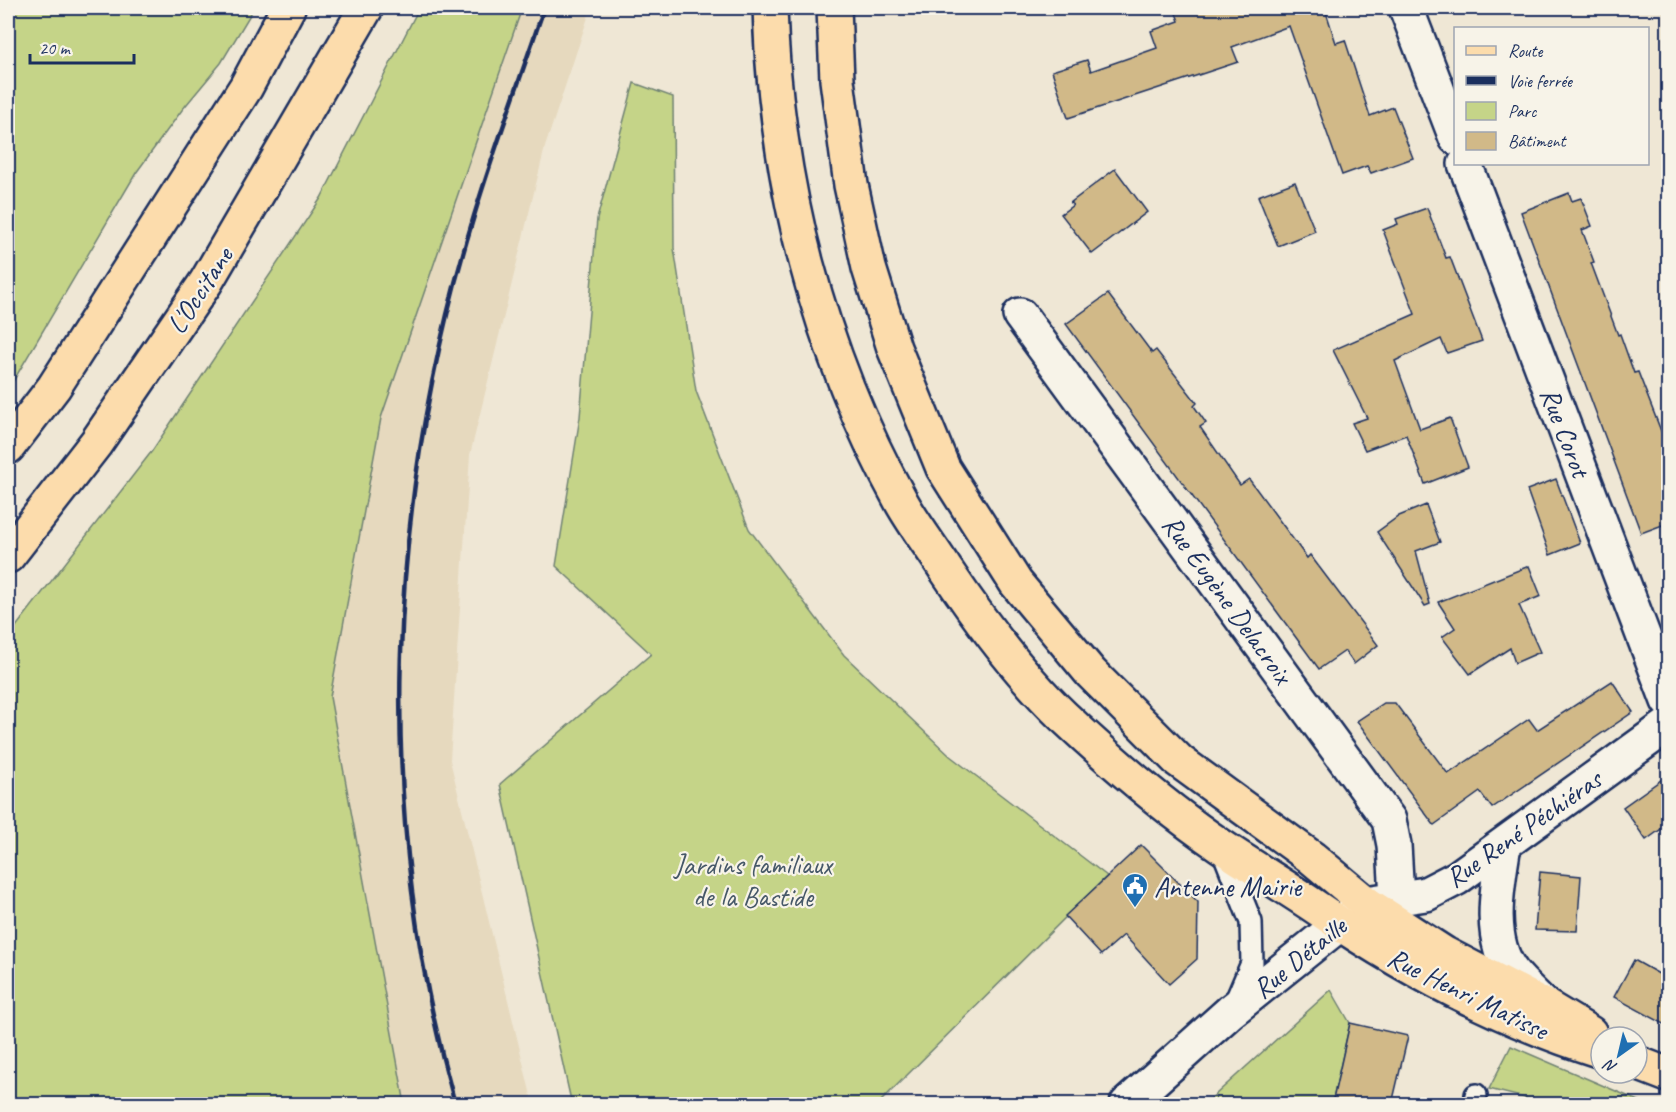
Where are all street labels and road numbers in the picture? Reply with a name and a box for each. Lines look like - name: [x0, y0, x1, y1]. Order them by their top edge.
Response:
- street label: L'Occitane: [159, 239, 241, 340]
- street label: Rue Corot: [1533, 382, 1600, 484]
- street label: Rue Eugène Delacroix: [1155, 508, 1302, 692]
- street label: Rue René Péchiéras: [1438, 760, 1610, 895]
- street label: Rue Détaille: [1245, 908, 1355, 1006]
- street label: Rue Henri Matisse: [1382, 940, 1555, 1048]

